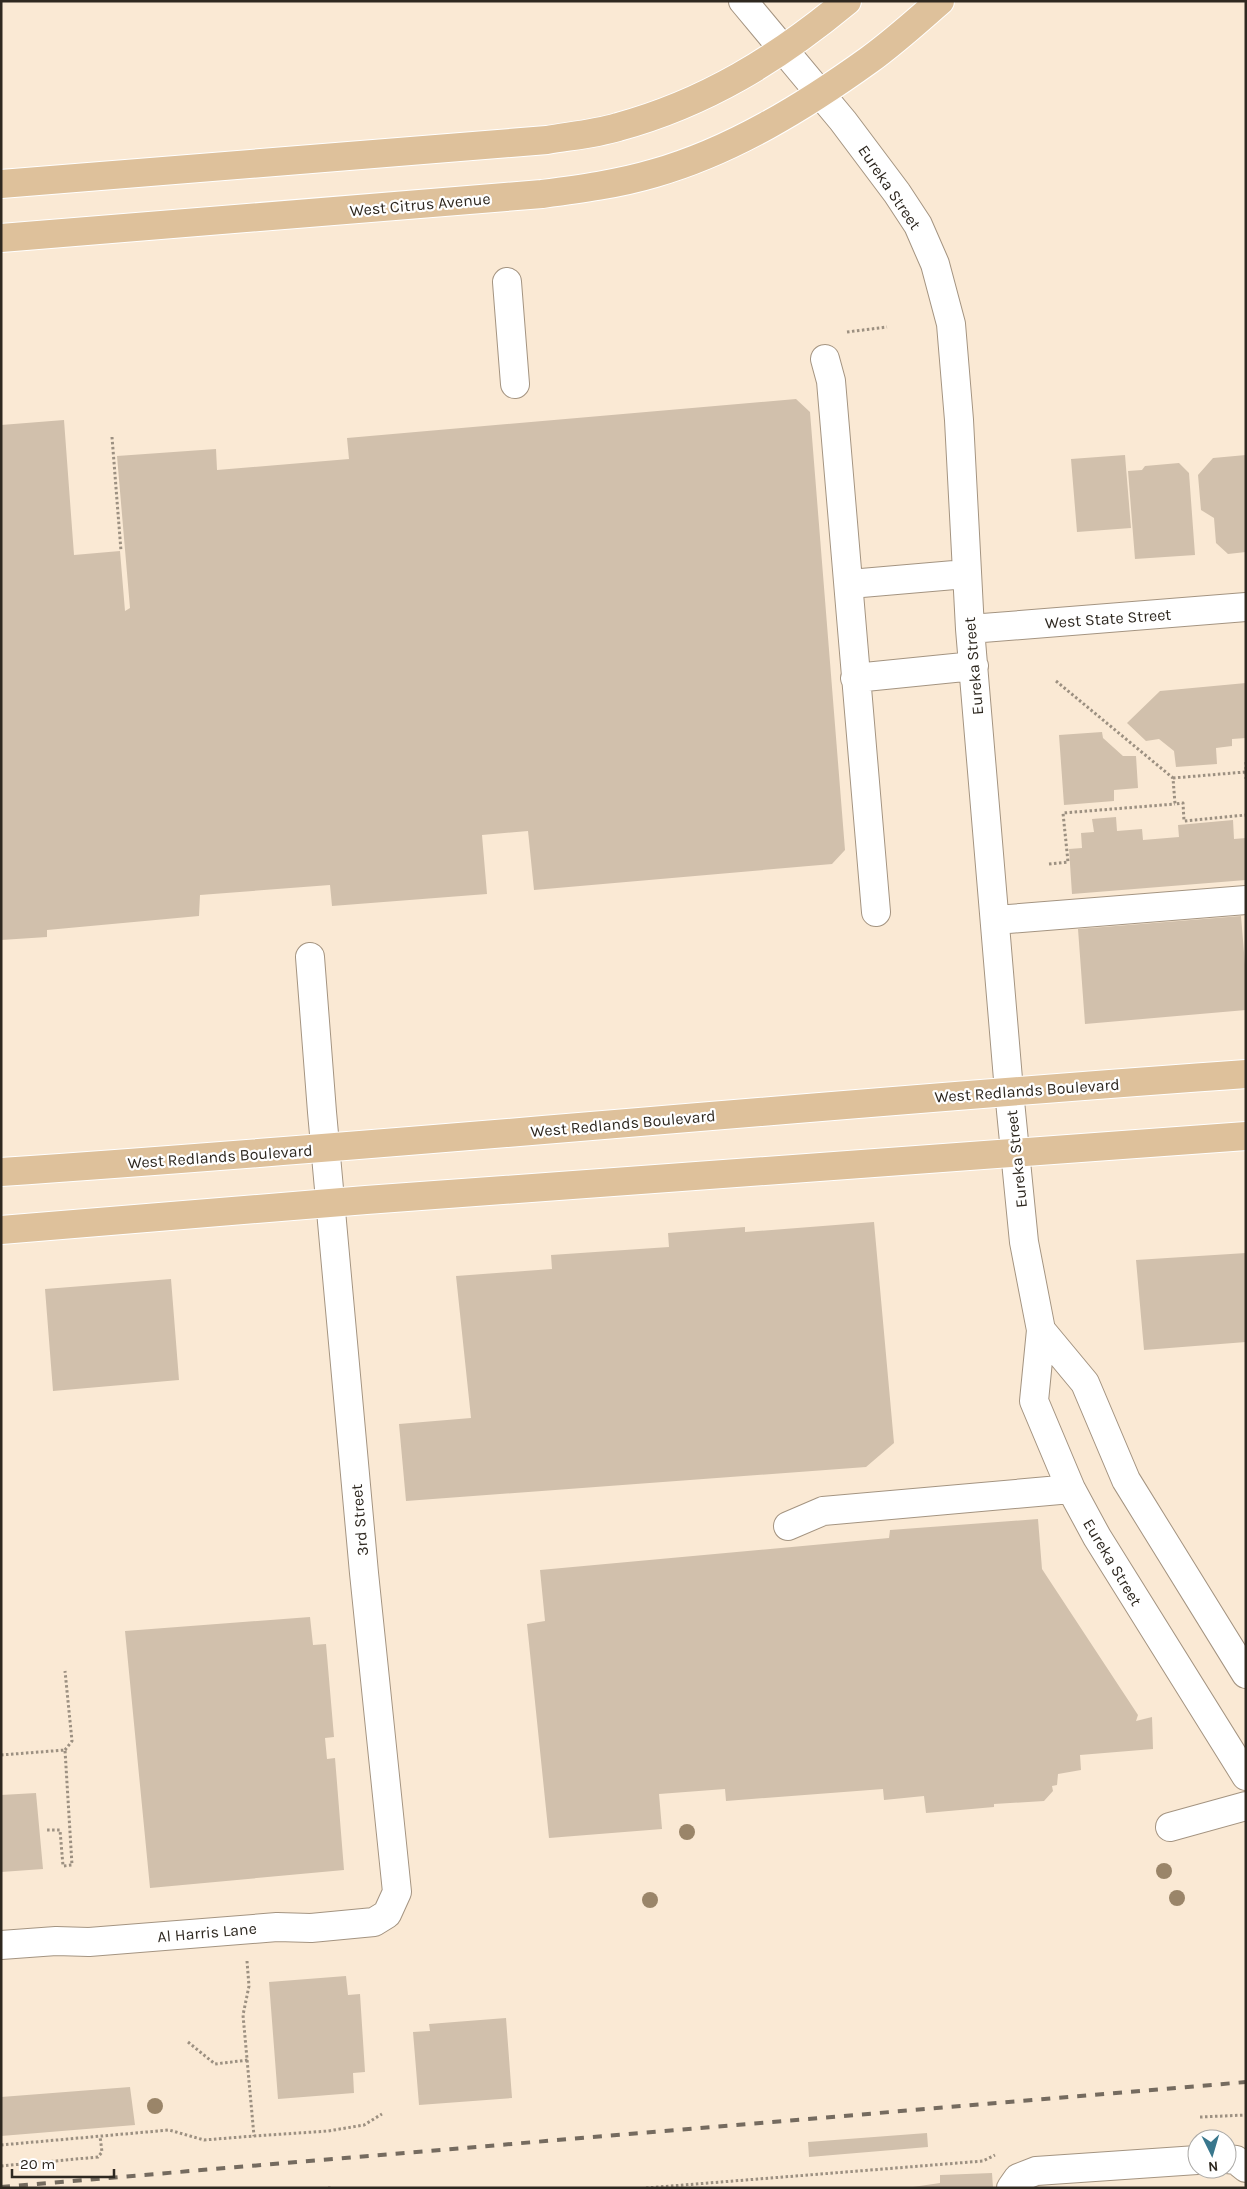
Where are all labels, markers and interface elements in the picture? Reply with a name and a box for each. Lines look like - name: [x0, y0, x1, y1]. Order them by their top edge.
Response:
- street label: Eureka Street: [854, 141, 925, 233]
- street label: West Citrus Avenue: [349, 189, 491, 220]
- street label: West State Street: [1044, 605, 1172, 632]
- street label: Eureka Street: [960, 616, 987, 716]
- street label: West Redlands Boulevard: [934, 1075, 1120, 1106]
- street label: West Redlands Boulevard: [530, 1106, 716, 1141]
- street label: Eureka Street: [1002, 1109, 1031, 1209]
- street label: West Redlands Boulevard: [127, 1141, 313, 1172]
- street label: 3rd Street: [347, 1483, 372, 1557]
- street label: Eureka Street: [1079, 1515, 1146, 1609]
- street label: Al Harris Lane: [157, 1919, 258, 1946]
- north arrow: [1187, 2129, 1237, 2179]
- scale bar: [12, 2146, 115, 2178]
- text: 20 m: [20, 2155, 55, 2173]
- text: N: [1207, 2158, 1219, 2175]

